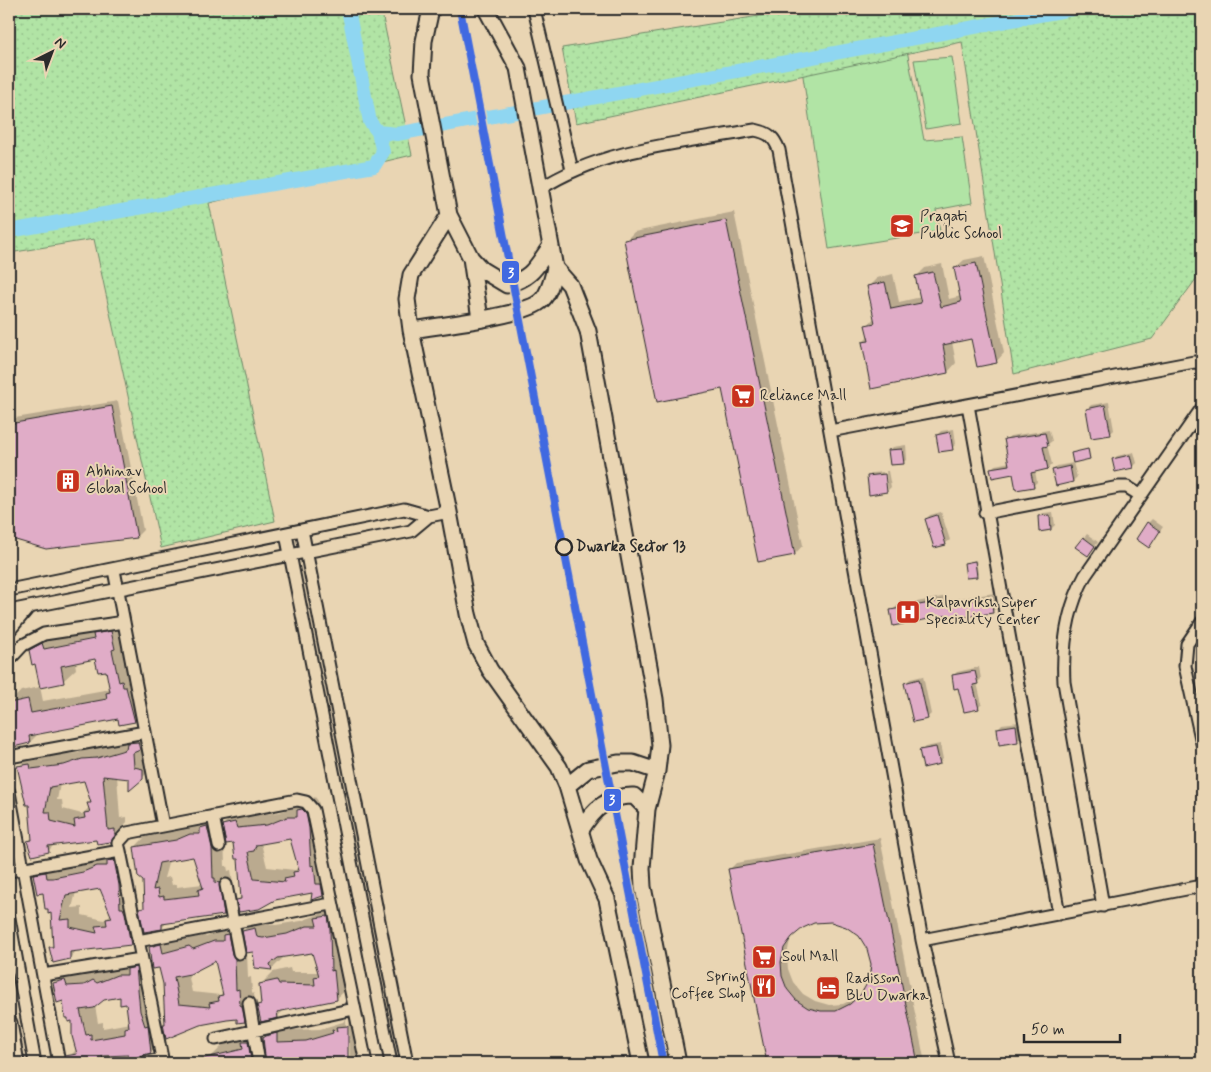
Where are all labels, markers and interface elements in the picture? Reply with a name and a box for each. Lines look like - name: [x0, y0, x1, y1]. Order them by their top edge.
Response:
- north arrow: [28, 28, 78, 78]
- text: N: [51, 33, 70, 53]
- place label: Pragati Public School: [920, 207, 1002, 244]
- school or university icon: Pragati Public School: [889, 213, 915, 239]
- line badge: 3: [501, 260, 520, 284]
- text: 3: [508, 264, 515, 282]
- supermarket icon: Reliance Mall: [730, 383, 756, 409]
- place label: Reliance Mall: [760, 386, 847, 406]
- place label: Abhinav Global School: [86, 462, 167, 499]
- building icon: Abhinav Global School: [55, 468, 81, 494]
- place label: Dwarka Sector 13: [576, 537, 686, 557]
- marker: Dwarka Sector 13: [555, 538, 573, 556]
- place label: Kalpavriksh Super Speciality Center: [926, 593, 1040, 630]
- hospital icon: Kalpavriksh Super Speciality Center: [895, 599, 921, 625]
- line badge: 3: [603, 788, 622, 812]
- text: 3: [609, 791, 616, 809]
- supermarket icon: Soul Mall: [751, 944, 777, 970]
- place label: Soul Mall: [782, 947, 839, 967]
- place label: Spring Coffee Shop: [671, 967, 746, 1004]
- place label: Radisson BLU Dwarka: [846, 969, 929, 1006]
- restaurant icon: Spring Coffee Shop: [751, 973, 777, 999]
- hotel icon: Radisson BLU Dwarka: [815, 975, 841, 1001]
- scale bar: [1024, 1012, 1120, 1044]
- text: 50 m: [1031, 1020, 1065, 1040]

